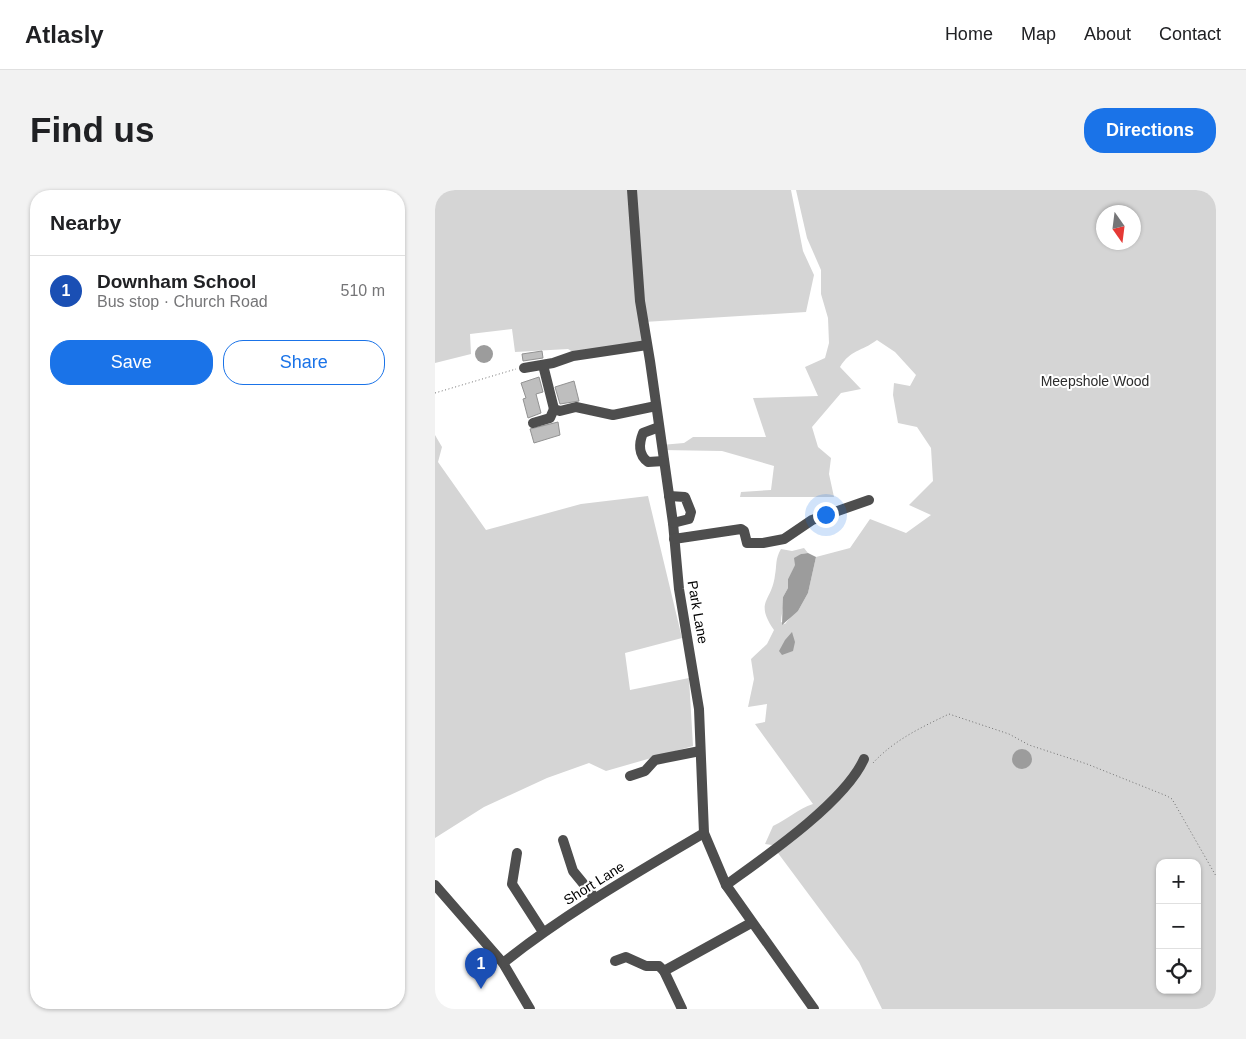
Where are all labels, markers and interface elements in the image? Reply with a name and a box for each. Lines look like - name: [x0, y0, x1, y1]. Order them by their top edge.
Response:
- text: Atlasly: [25, 21, 104, 48]
- text: Home: [945, 24, 993, 44]
- text: Map: [1021, 24, 1056, 44]
- text: About: [1084, 24, 1131, 44]
- text: Contact: [1159, 24, 1221, 44]
- button: Directions: [1084, 108, 1216, 153]
- text: Find us: [30, 110, 154, 149]
- north arrow: [1096, 205, 1141, 250]
- text: Nearby: [50, 211, 121, 234]
- text: Downham School: [97, 271, 256, 292]
- text: 1: [62, 282, 70, 299]
- text: 510 m: [341, 282, 385, 299]
- text: Bus stop · Church Road: [97, 293, 268, 310]
- button: Save: [50, 340, 213, 385]
- button: Share: [223, 340, 385, 385]
- park label: Meepshole Wood: [1041, 373, 1149, 389]
- your location: [813, 502, 839, 528]
- street label: Park Lane: [685, 579, 711, 645]
- street label: Short Lane: [561, 858, 627, 908]
- map controls: [1156, 859, 1201, 994]
- button: +: [1156, 859, 1201, 904]
- button: −: [1156, 904, 1201, 949]
- pin: 1: [465, 948, 497, 989]
- button: locate: [1156, 949, 1201, 994]

